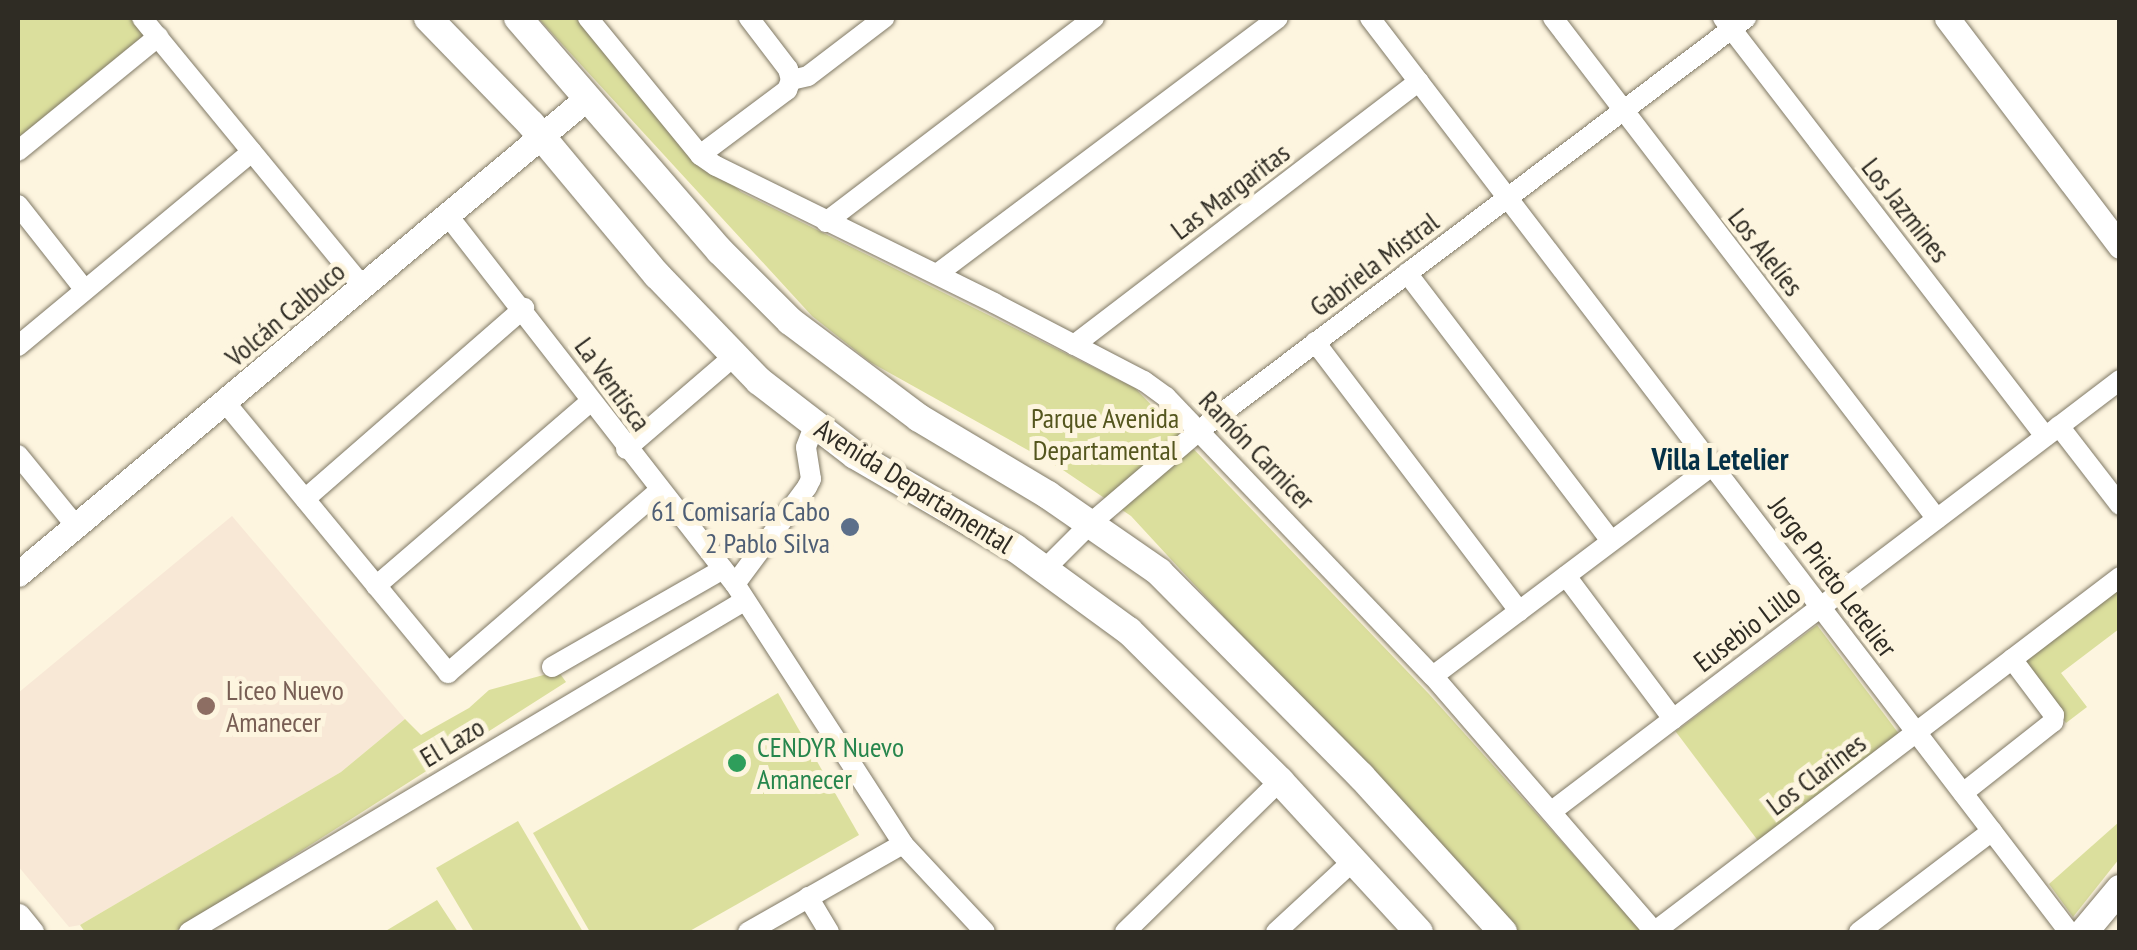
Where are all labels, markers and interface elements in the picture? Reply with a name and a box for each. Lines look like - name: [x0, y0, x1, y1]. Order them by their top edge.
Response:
- street label: Las Margaritas: [1164, 135, 1296, 247]
- street label: Los Jazmines: [1855, 151, 1957, 269]
- street label: Los Alelíes: [1721, 201, 1811, 303]
- street label: Gabriela Mistral: [1303, 205, 1445, 323]
- street label: Volcán Calbuco: [218, 254, 352, 374]
- street label: La Ventisca: [568, 330, 658, 438]
- street label: Ramón Carnicer: [1192, 384, 1322, 516]
- park label: Parque Avenida Departamental: [1031, 401, 1179, 467]
- street label: Avenida Departamental: [809, 412, 1019, 560]
- district label: Villa Letelier: [1652, 441, 1788, 477]
- street label: Jorge Prieto Letelier: [1762, 490, 1904, 664]
- place label: 61 Comisaría Cabo 2 Pablo Silva: [651, 494, 830, 560]
- marker: 61 Comisaría Cabo 2 Pablo Silva: [839, 516, 861, 538]
- street label: Eusebio Lillo: [1687, 577, 1807, 679]
- place label: Liceo Nuevo Amanecer: [226, 673, 344, 739]
- marker: Liceo Nuevo Amanecer: [195, 695, 217, 717]
- street label: El Lazo: [414, 710, 490, 774]
- street label: Los Clarines: [1760, 726, 1872, 822]
- place label: CENDYR Nuevo Amanecer: [757, 730, 904, 796]
- marker: CENDYR Nuevo Amanecer: [726, 752, 748, 774]

